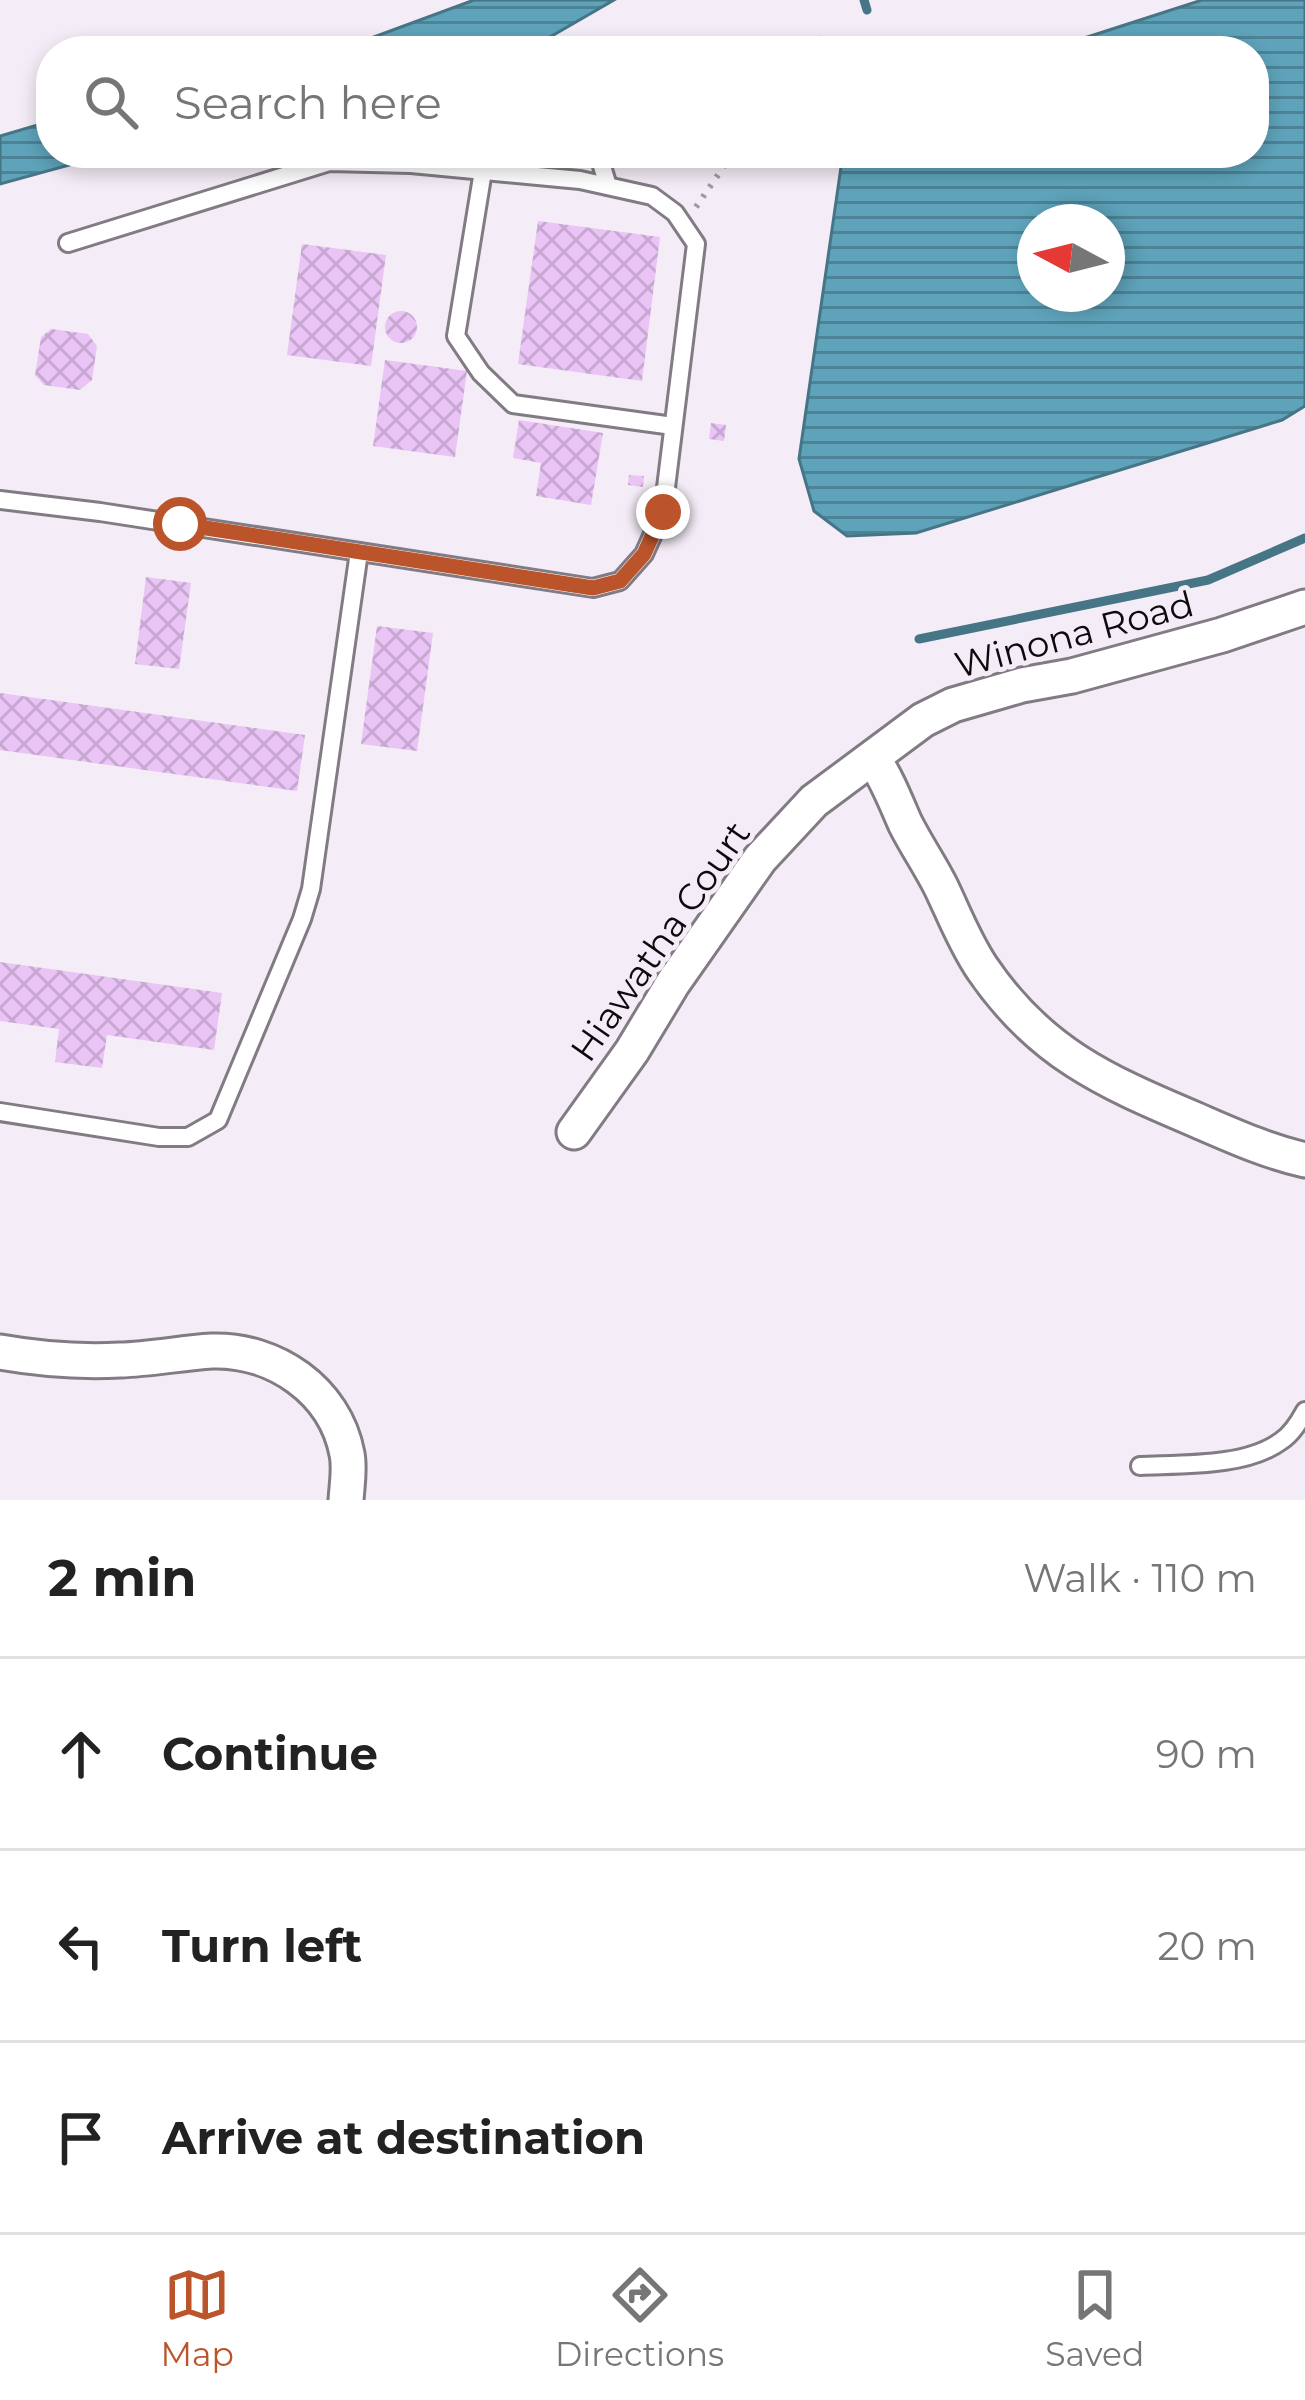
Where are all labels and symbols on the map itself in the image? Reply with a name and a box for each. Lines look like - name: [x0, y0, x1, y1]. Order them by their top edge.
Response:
- north arrow: [1017, 204, 1125, 312]
- route end: [636, 485, 690, 539]
- route start: [153, 497, 207, 551]
- street label: Winona Road: [950, 581, 1198, 687]
- street label: Hiawatha Court: [561, 813, 759, 1069]

